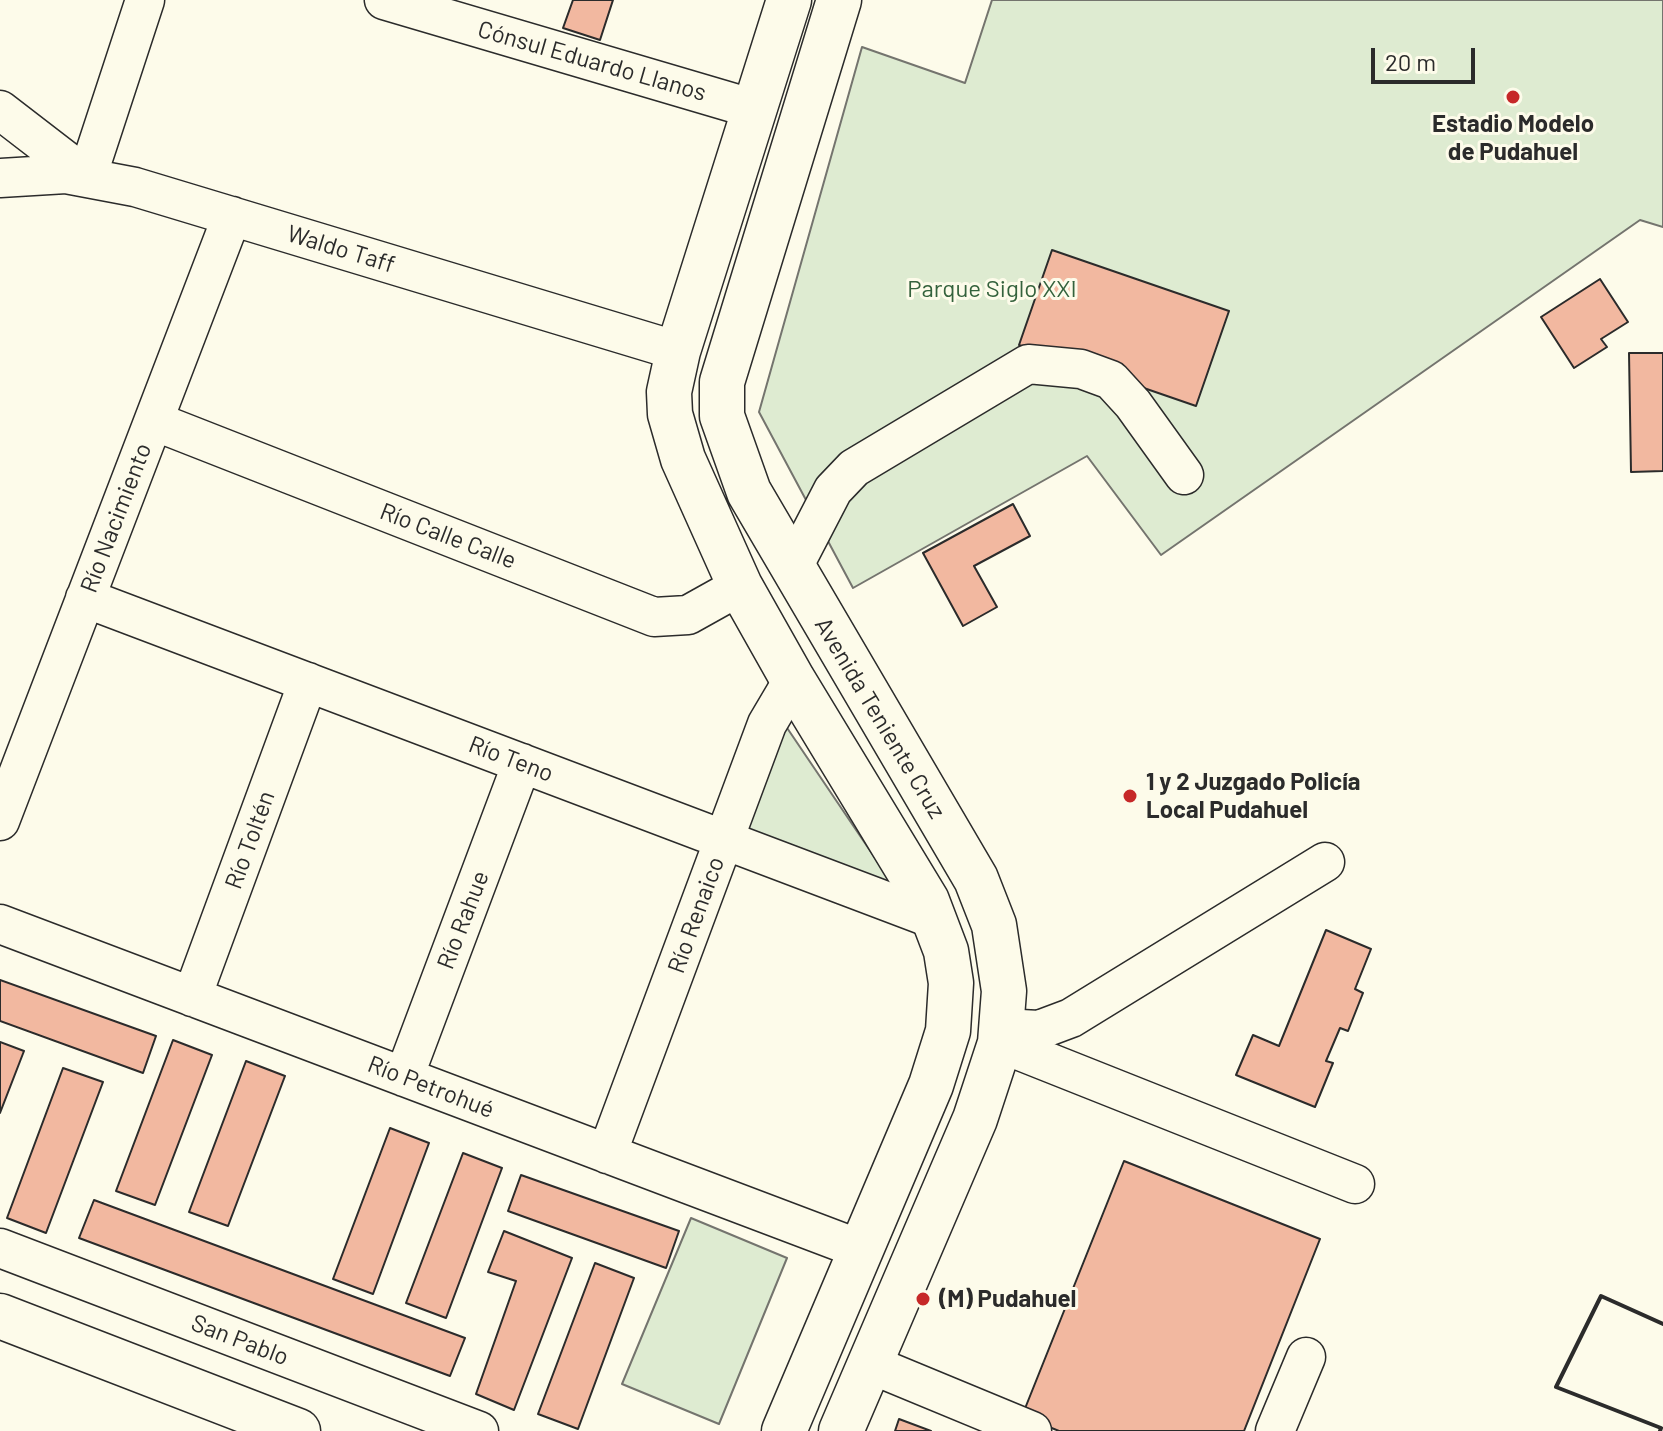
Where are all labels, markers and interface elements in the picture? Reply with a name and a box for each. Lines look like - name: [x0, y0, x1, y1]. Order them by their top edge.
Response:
- street label: Cónsul Eduardo Llanos: [474, 15, 710, 107]
- scale bar: [1375, 32, 1479, 82]
- text: 20 m: [1385, 47, 1436, 76]
- marker: Estadio Modelo de Pudahuel: [1504, 88, 1522, 106]
- place label: Estadio Modelo de Pudahuel: [1432, 110, 1594, 166]
- street label: Waldo Taff: [284, 219, 398, 279]
- park label: Parque Siglo XXI: [907, 275, 1077, 303]
- street label: Río Nacimiento: [74, 439, 158, 597]
- street label: Río Calle Calle: [376, 497, 520, 575]
- street label: Avenida Teniente Cruz: [809, 612, 951, 824]
- street label: Río Teno: [465, 730, 557, 788]
- place label: 1 y 2 Juzgado Policía Local Pudahuel: [1146, 768, 1361, 824]
- street label: Río Toltén: [219, 787, 281, 893]
- marker: 1 y 2 Juzgado Policía Local Pudahuel: [1121, 787, 1139, 805]
- street label: Río Renaico: [662, 853, 730, 977]
- street label: Río Rahue: [431, 867, 495, 973]
- street label: Río Petrohué: [364, 1050, 498, 1124]
- place label: (M) Pudahuel: [939, 1285, 1076, 1313]
- marker: (M) Pudahuel: [914, 1290, 932, 1308]
- street label: San Pablo: [187, 1308, 293, 1372]

